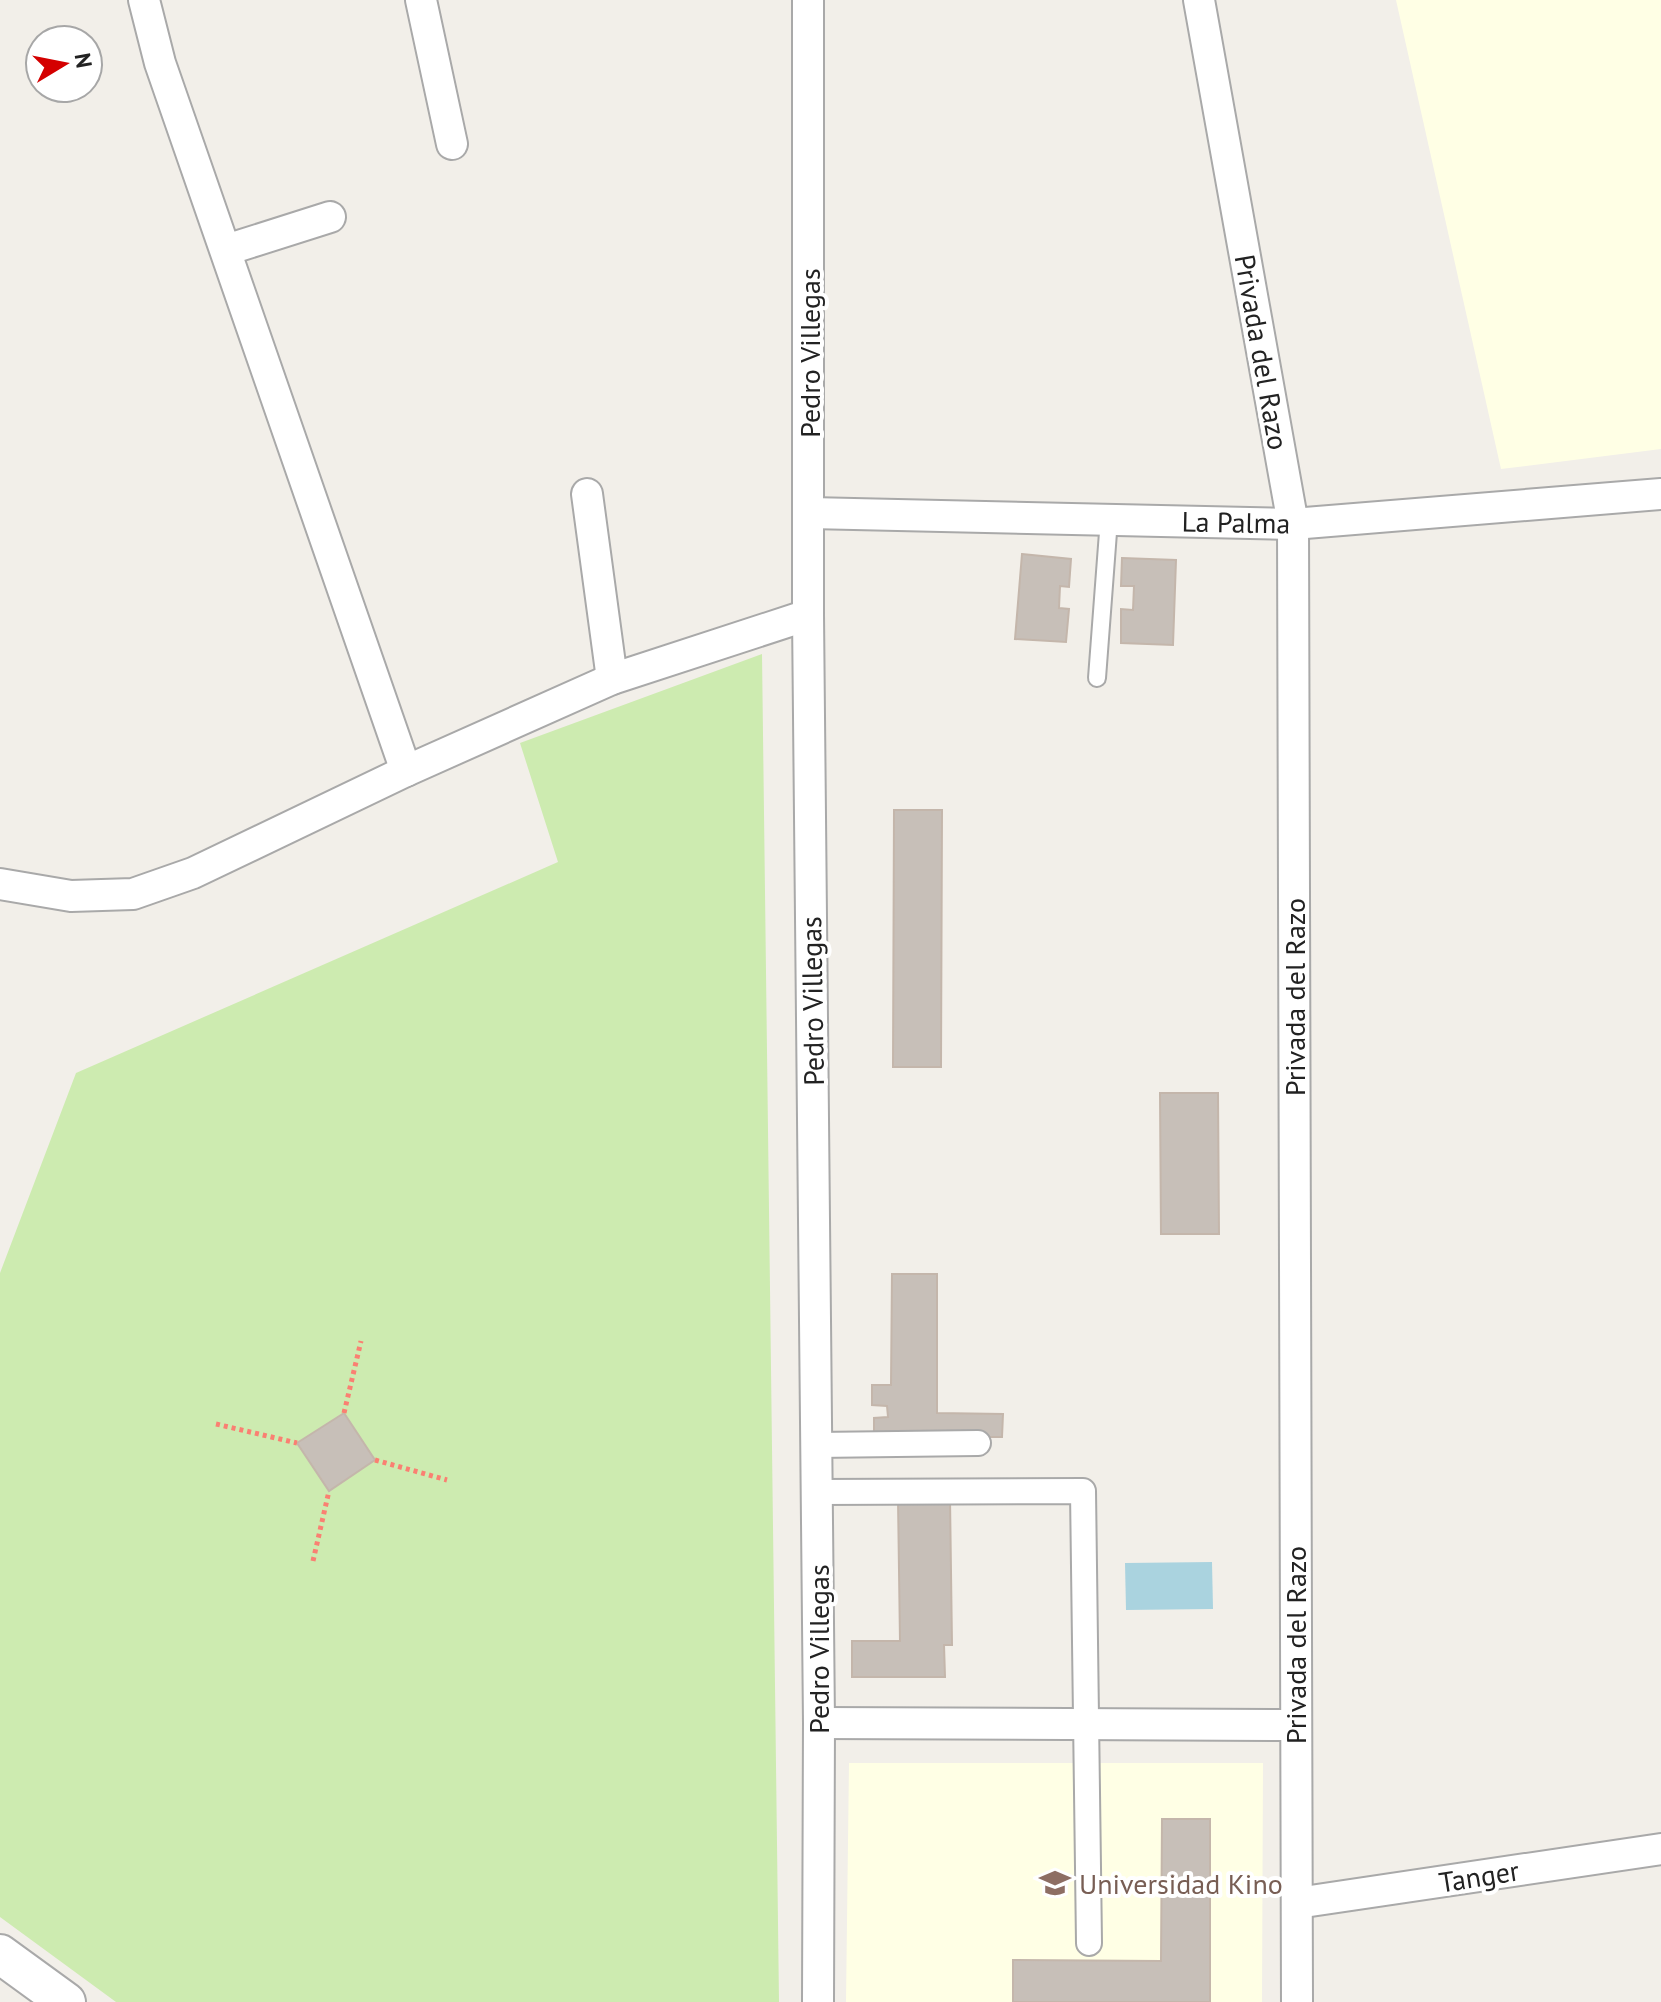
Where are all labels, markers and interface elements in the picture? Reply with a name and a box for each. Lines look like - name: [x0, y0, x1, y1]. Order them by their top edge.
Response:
- north arrow: [24, 24, 104, 104]
- text: N: [69, 51, 99, 70]
- street label: Privada del Razo: [1227, 251, 1297, 453]
- street label: Pedro Villegas: [791, 268, 828, 438]
- street label: La Palma: [1181, 503, 1291, 541]
- street label: Privada del Razo: [1276, 898, 1313, 1096]
- street label: Pedro Villegas: [792, 916, 832, 1086]
- street label: Privada del Razo: [1277, 1546, 1314, 1744]
- street label: Pedro Villegas: [800, 1564, 837, 1734]
- street label: Tanger: [1436, 1851, 1522, 1901]
- place label: Universidad Kino: [1079, 1865, 1283, 1902]
- school or university icon: Universidad Kino: [1038, 1866, 1072, 1900]

